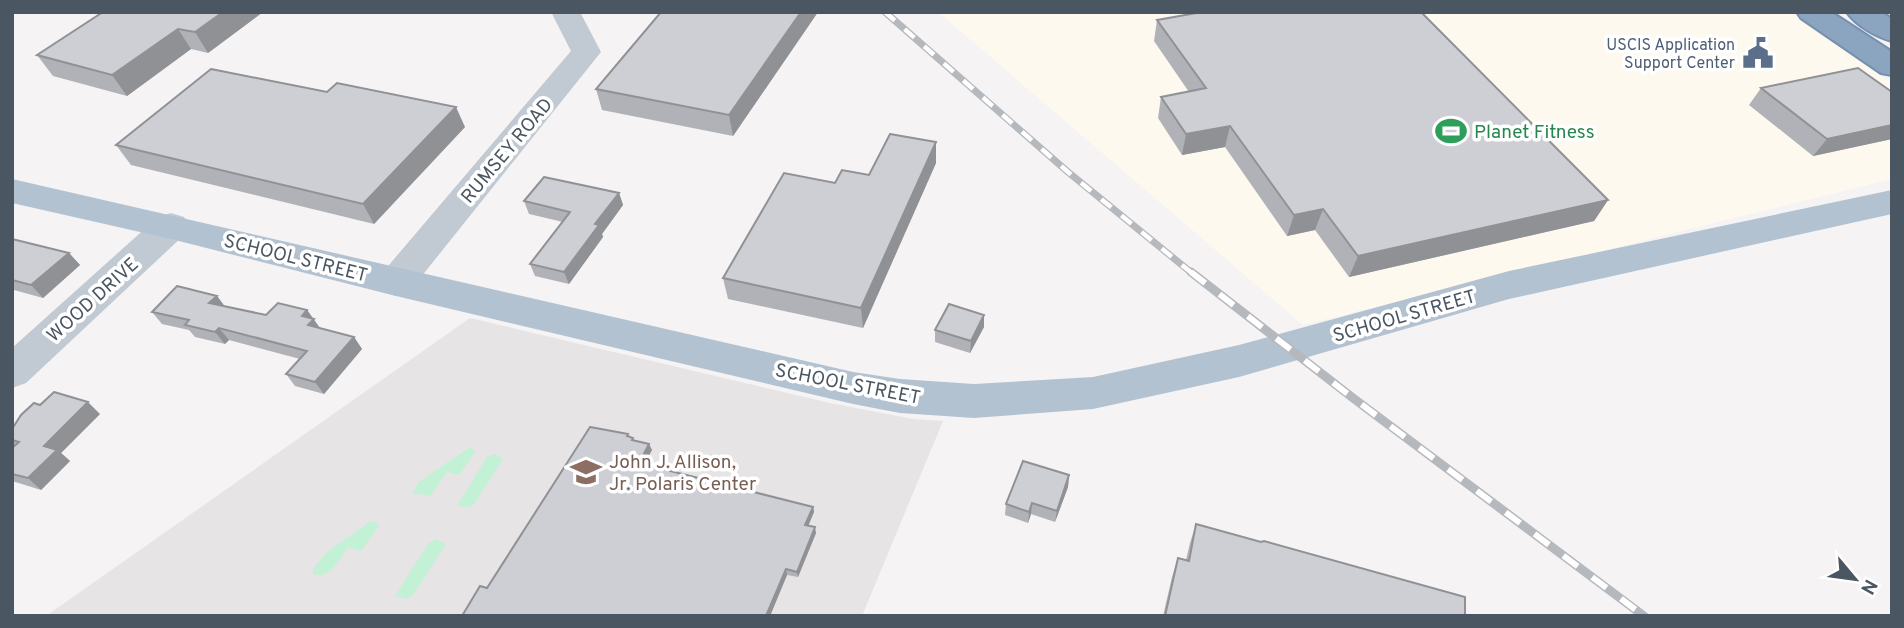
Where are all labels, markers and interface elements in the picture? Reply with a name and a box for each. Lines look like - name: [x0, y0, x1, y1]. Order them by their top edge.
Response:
- place label: USCIS Application Support Center: [1606, 36, 1735, 74]
- public building icon: USCIS Application Support Center: [1741, 36, 1775, 70]
- street label: RUMSEY ROAD: [456, 94, 559, 209]
- sports icon: Planet Fitness: [1434, 114, 1468, 148]
- place label: Planet Fitness: [1474, 121, 1595, 145]
- street label: SCHOOL STREET: [221, 229, 370, 288]
- street label: WOOD DRIVE: [42, 253, 144, 348]
- street label: SCHOOL STREET: [1330, 285, 1479, 349]
- street label: SCHOOL STREET: [773, 359, 922, 411]
- place label: John J. Allison, Jr. Polaris Center: [609, 451, 757, 497]
- school or university icon: John J. Allison, Jr. Polaris Center: [569, 455, 603, 489]
- north arrow: [1820, 544, 1890, 614]
- text: N: [1854, 574, 1882, 598]

